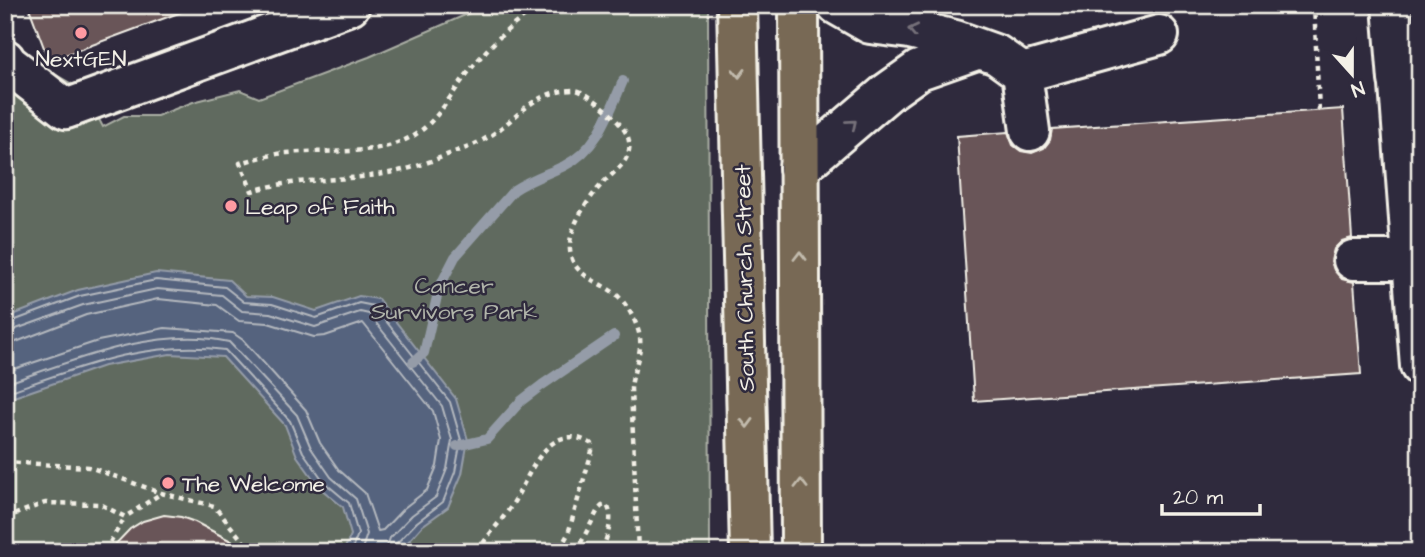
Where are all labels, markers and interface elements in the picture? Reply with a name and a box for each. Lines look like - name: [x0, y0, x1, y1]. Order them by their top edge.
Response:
- one-way arrow: [907, 24, 919, 39]
- marker: NextGEN: [73, 25, 89, 41]
- north arrow: [1316, 38, 1386, 108]
- place label: NextGEN: [36, 43, 126, 75]
- one-way arrow: [731, 69, 747, 79]
- text: N: [1347, 74, 1368, 103]
- one-way arrow: [844, 120, 856, 133]
- street label: South Church Street: [727, 163, 763, 392]
- place label: Leap of Faith: [245, 191, 395, 223]
- marker: Leap of Faith: [223, 198, 239, 214]
- one-way arrow: [792, 250, 808, 261]
- park label: Cancer Survivors Park: [371, 270, 537, 328]
- one-way arrow: [740, 418, 755, 429]
- place label: The Welcome: [182, 468, 325, 500]
- scale bar: [1162, 473, 1260, 517]
- marker: The Welcome: [160, 475, 176, 491]
- one-way arrow: [793, 478, 809, 488]
- text: 20 m: [1173, 483, 1224, 512]

